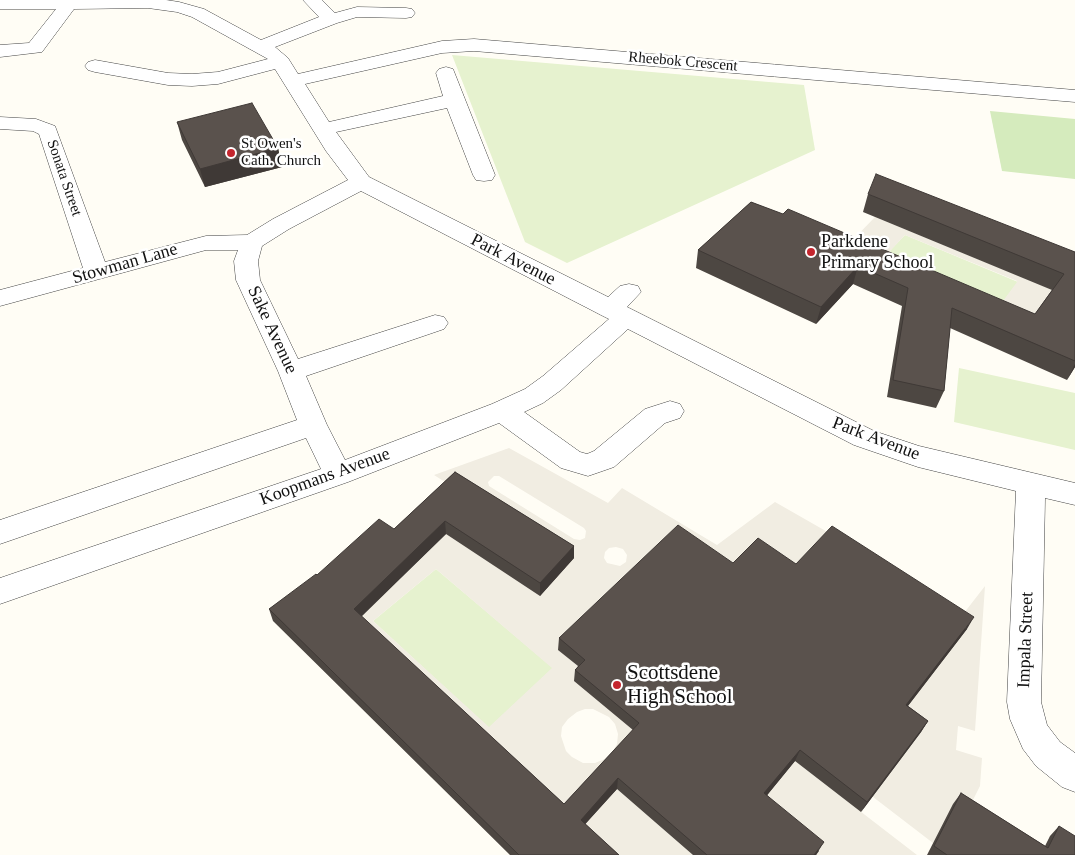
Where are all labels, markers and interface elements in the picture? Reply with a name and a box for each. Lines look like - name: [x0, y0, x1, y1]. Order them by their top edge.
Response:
- street label: Rheebok Crescent: [628, 48, 738, 76]
- place label: St Owen's Cath. Church: [241, 135, 321, 170]
- street label: Sonata Street: [43, 137, 85, 219]
- marker: St Owen's Cath. Church: [225, 147, 237, 159]
- street label: Park Avenue: [467, 229, 559, 291]
- place label: Parkdene Primary School: [821, 231, 933, 274]
- street label: Stowman Lane: [70, 239, 180, 289]
- marker: Parkdene Primary School: [805, 246, 817, 258]
- street label: Sake Avenue: [242, 283, 302, 377]
- street label: Park Avenue: [829, 412, 923, 466]
- street label: Koopmans Avenue: [257, 443, 393, 511]
- street label: Impala Street: [1014, 591, 1038, 689]
- place label: Scottsdene High School: [627, 660, 733, 710]
- marker: Scottsdene High School: [611, 679, 623, 691]

